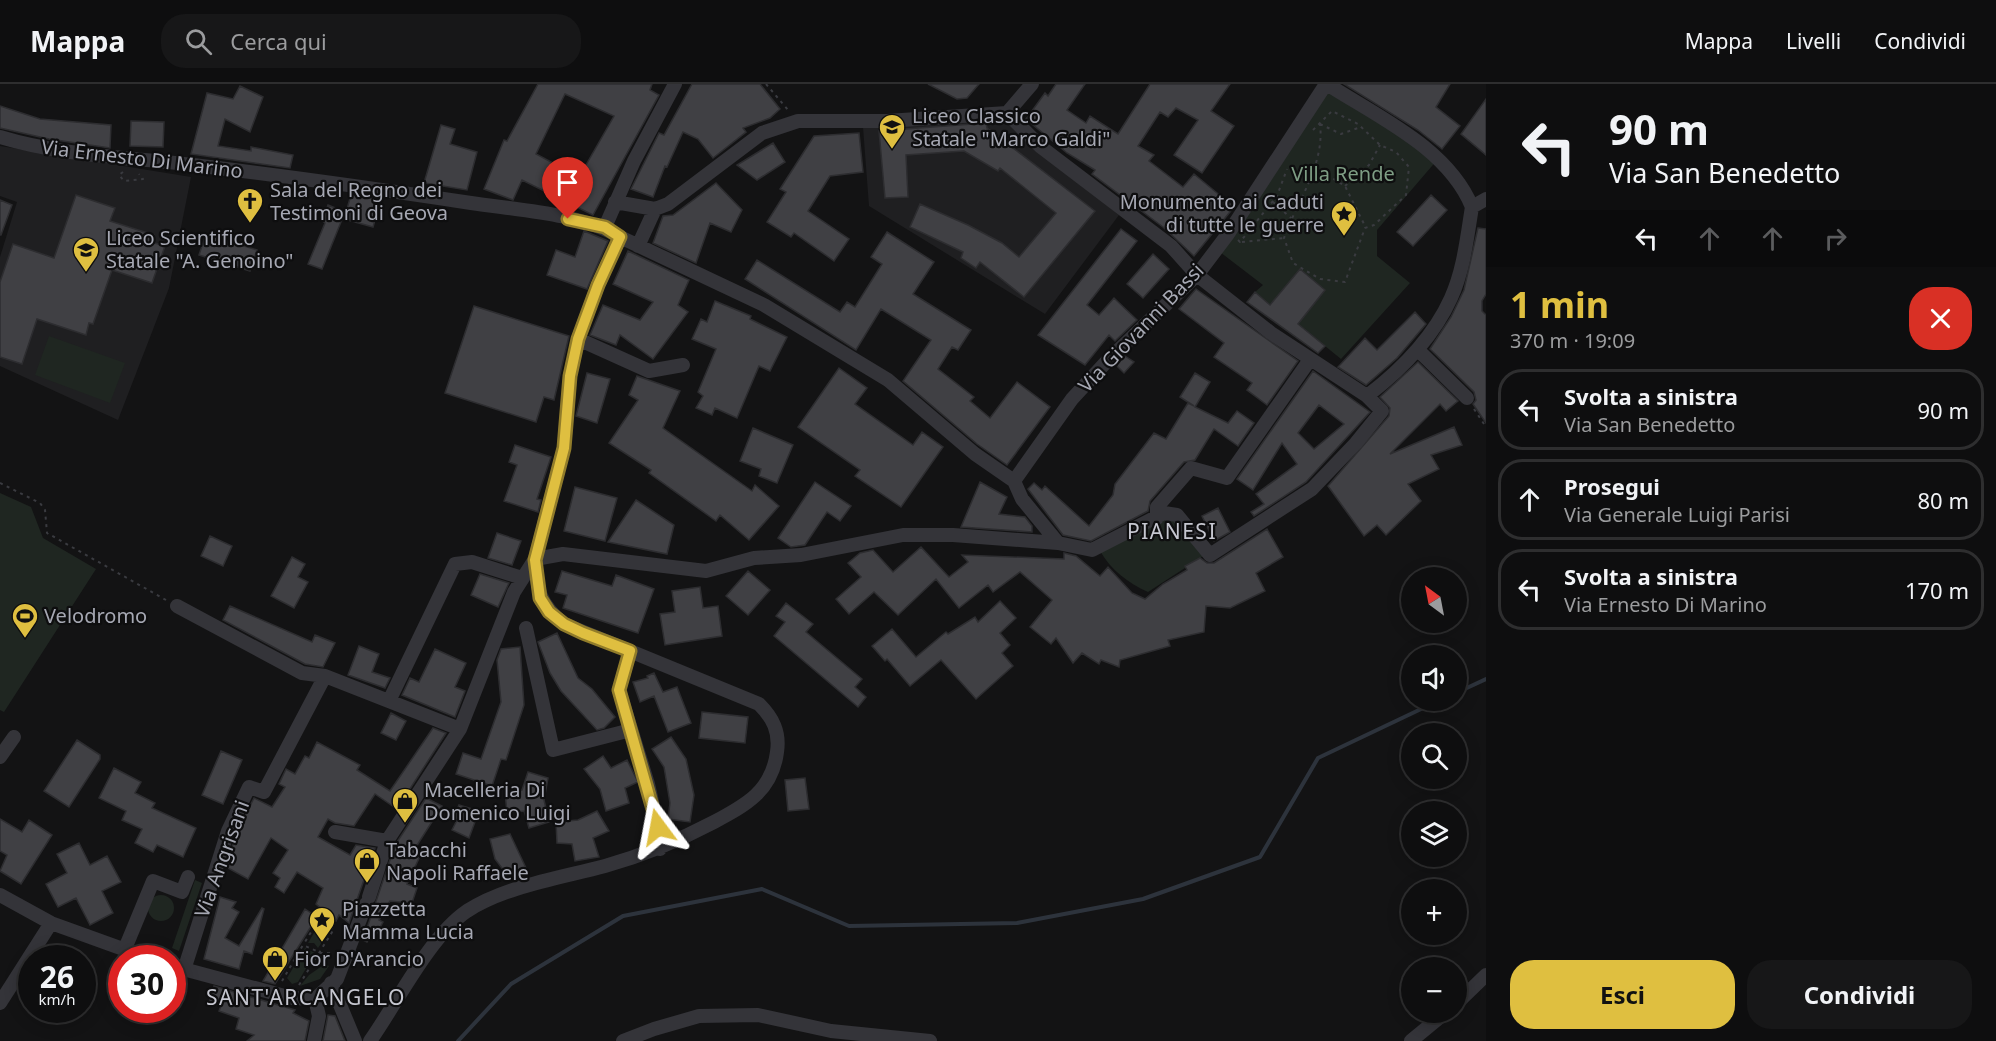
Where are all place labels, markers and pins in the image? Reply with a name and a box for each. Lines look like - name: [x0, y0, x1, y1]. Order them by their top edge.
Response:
- place label: Liceo Classico Statale "Marco Galdi": [912, 102, 1110, 152]
- school or university icon: Liceo Classico Statale "Marco Galdi": [877, 112, 907, 150]
- pin: [542, 157, 593, 219]
- place label: Sala del Regno dei Testimoni di Geova: [270, 176, 448, 226]
- church icon: Sala del Regno dei Testimoni di Geova: [235, 186, 265, 224]
- place label: Monumento ai Caduti di tutte le guerre: [1120, 188, 1324, 238]
- place icon: Monumento ai Caduti di tutte le guerre: [1329, 199, 1359, 237]
- place label: Liceo Scientifico Statale "A. Genoino": [106, 224, 293, 274]
- school or university icon: Liceo Scientifico Statale "A. Genoino": [71, 235, 101, 273]
- sports icon: Velodromo: [10, 601, 40, 639]
- place label: Velodromo: [44, 602, 147, 629]
- place label: Macelleria Di Domenico Luigi: [424, 776, 571, 826]
- shop icon: Macelleria Di Domenico Luigi: [390, 786, 420, 824]
- place label: Tabacchi Napoli Raffaele: [386, 836, 529, 886]
- shop icon: Tabacchi Napoli Raffaele: [352, 846, 382, 884]
- place label: Piazzetta Mamma Lucia: [342, 895, 474, 945]
- place icon: Piazzetta Mamma Lucia: [307, 905, 337, 943]
- shop icon: Fior D'Arancio: [260, 944, 290, 982]
- place label: Fior D'Arancio: [294, 945, 424, 972]

